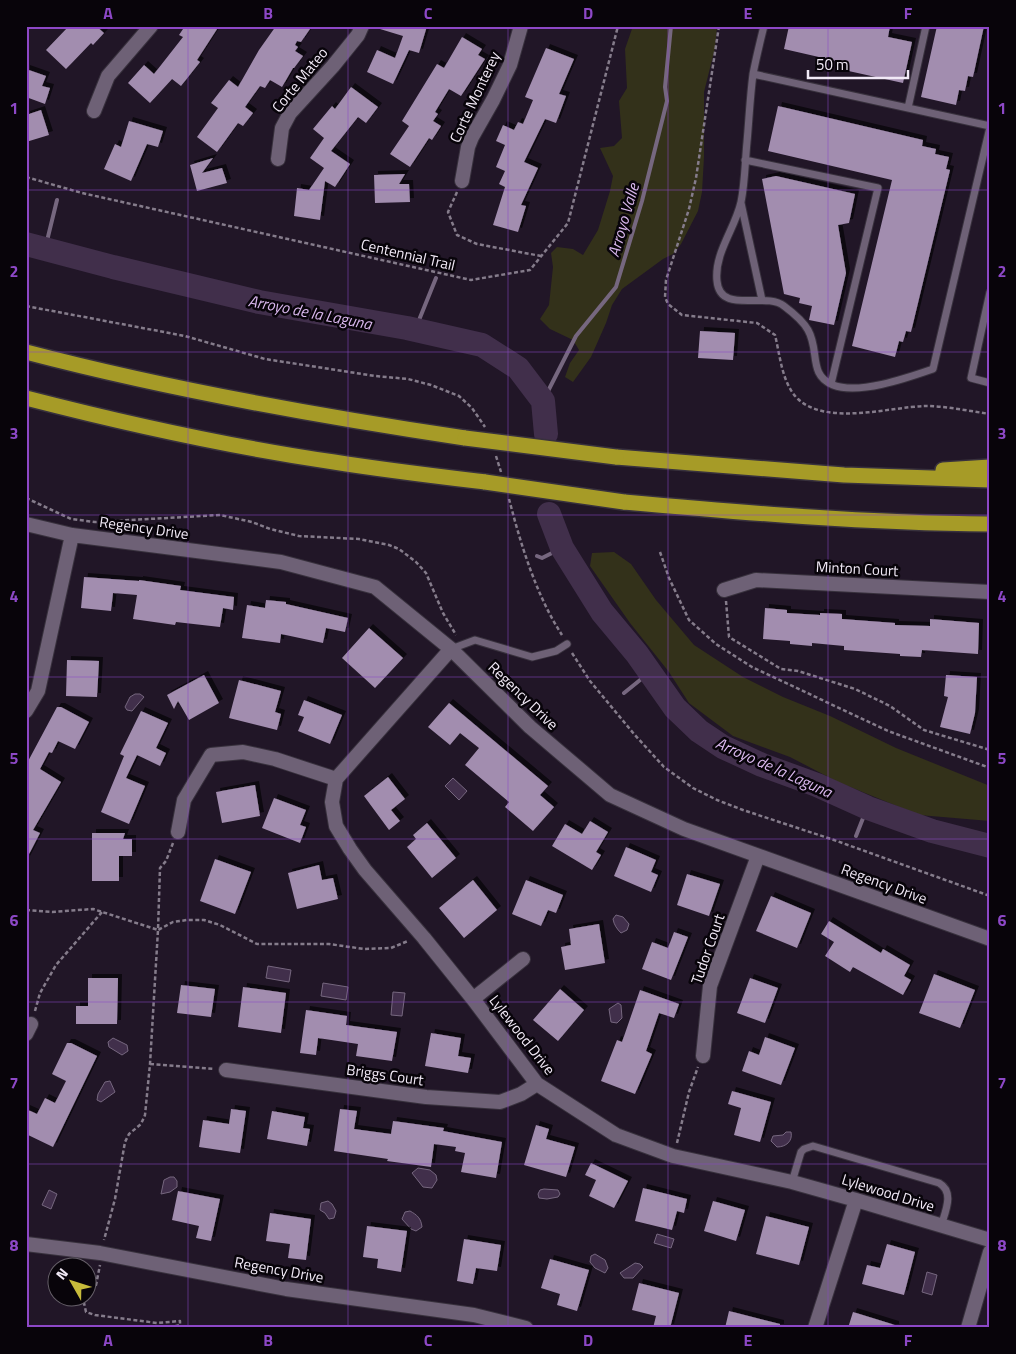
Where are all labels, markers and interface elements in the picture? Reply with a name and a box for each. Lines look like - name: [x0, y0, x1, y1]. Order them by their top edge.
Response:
- text: A: [103, 1, 113, 25]
- text: B: [263, 1, 273, 25]
- text: C: [424, 1, 433, 25]
- text: D: [583, 1, 593, 25]
- text: E: [744, 1, 753, 25]
- text: F: [904, 1, 913, 25]
- street label: Corte Mateo: [266, 42, 333, 117]
- street label: Corte Monterey: [443, 47, 506, 146]
- scale bar: [808, 48, 908, 80]
- text: 50 m: [816, 53, 849, 76]
- text: 1: [10, 96, 18, 120]
- text: 1: [998, 96, 1006, 120]
- water label: Arroyo Valle: [601, 179, 645, 260]
- street label: Centennial Trail: [359, 232, 458, 277]
- text: 2: [10, 259, 18, 283]
- text: 2: [998, 259, 1006, 283]
- water label: Arroyo de la Laguna: [246, 288, 375, 336]
- text: 3: [10, 421, 18, 445]
- text: 3: [998, 421, 1006, 445]
- street label: Regency Drive: [98, 510, 190, 545]
- street label: Minton Court: [815, 555, 900, 582]
- text: 4: [10, 584, 19, 608]
- text: 4: [998, 584, 1007, 608]
- street label: Regency Drive: [483, 656, 564, 735]
- water label: Arroyo de la Laguna: [712, 731, 837, 804]
- text: 5: [10, 746, 19, 770]
- text: 5: [998, 746, 1007, 770]
- street label: Regency Drive: [838, 857, 930, 910]
- text: 6: [10, 908, 19, 932]
- text: 6: [998, 908, 1007, 932]
- street label: Tudor Court: [685, 910, 731, 987]
- street label: Lylewood Drive: [484, 990, 561, 1080]
- street label: Briggs Court: [345, 1058, 426, 1091]
- text: 7: [10, 1071, 18, 1095]
- text: 7: [998, 1071, 1006, 1095]
- street label: Lylewood Drive: [839, 1167, 937, 1218]
- text: 8: [10, 1233, 19, 1257]
- text: 8: [998, 1233, 1007, 1257]
- street label: Regency Drive: [233, 1250, 325, 1289]
- north arrow: [48, 1256, 98, 1306]
- text: N: [50, 1263, 73, 1284]
- text: A: [103, 1328, 113, 1352]
- text: B: [263, 1328, 273, 1352]
- text: C: [424, 1328, 433, 1352]
- text: D: [583, 1328, 593, 1352]
- text: E: [744, 1328, 753, 1352]
- text: F: [904, 1328, 913, 1352]

